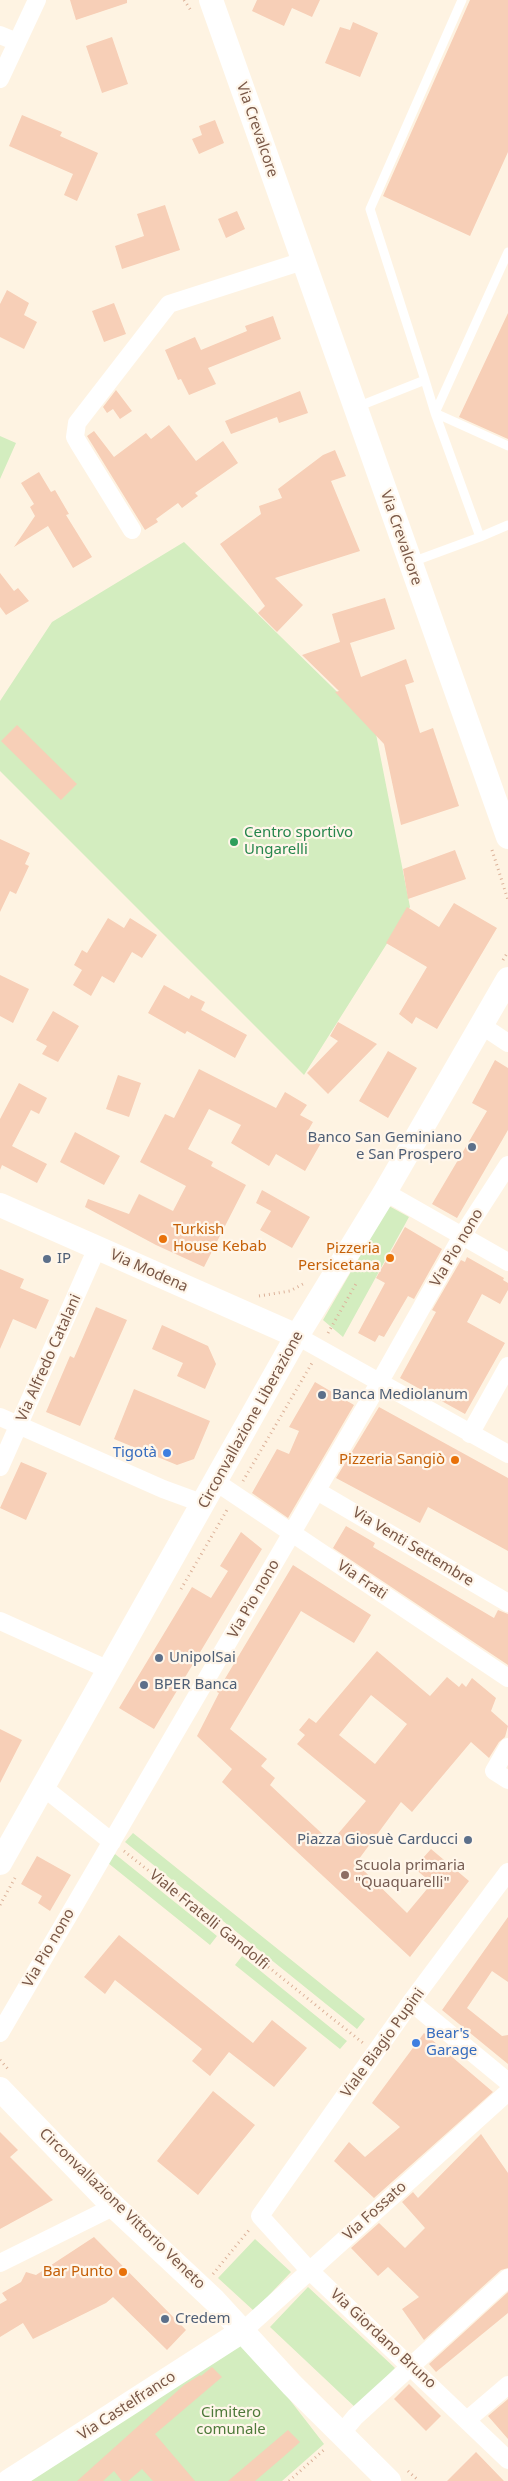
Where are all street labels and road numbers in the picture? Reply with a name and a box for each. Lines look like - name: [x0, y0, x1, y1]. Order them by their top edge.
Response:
- street label: Via Crevalcore: [232, 80, 282, 180]
- street label: Via Crevalcore: [376, 488, 426, 588]
- street label: Via Pio nono: [427, 1206, 487, 1290]
- street label: Via Modena: [107, 1246, 191, 1296]
- street label: Via Alfredo Catalani: [13, 1292, 85, 1424]
- street label: Circonvallazione Liberazione: [195, 1328, 307, 1512]
- street label: Via Venti Settembre: [349, 1504, 477, 1590]
- street label: Via Pio nono: [224, 1556, 284, 1642]
- street label: Via Frati: [334, 1557, 390, 1603]
- street label: Viale Fratelli Gandolfi: [146, 1866, 272, 1974]
- street label: Via Pio nono: [19, 1905, 79, 1991]
- street label: Viale Biagio Pupini: [337, 1985, 429, 2101]
- street label: Circonvallazione Vittorio Veneto: [35, 2125, 209, 2293]
- street label: Via Fossato: [340, 2178, 410, 2244]
- street label: Via Giordano Bruno: [326, 2285, 440, 2393]
- street label: Via Castelfranco: [75, 2368, 179, 2444]

